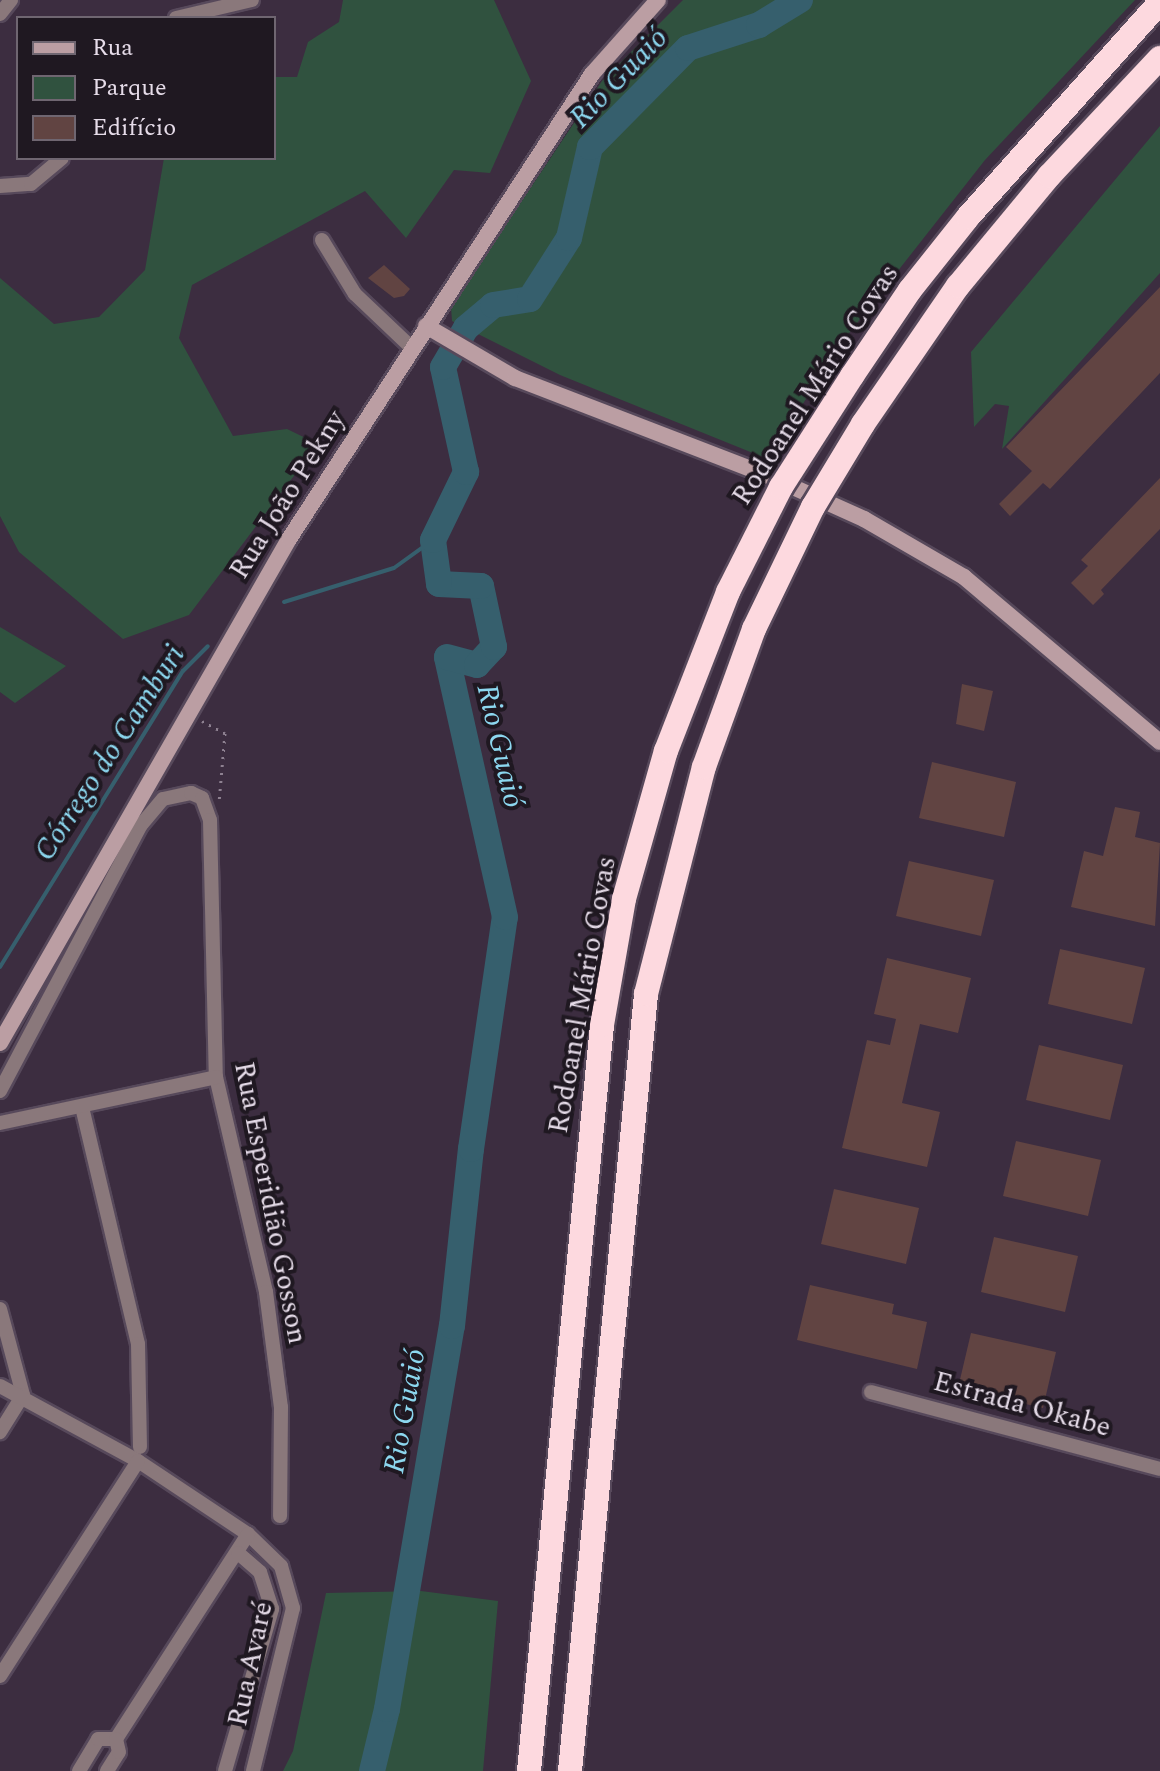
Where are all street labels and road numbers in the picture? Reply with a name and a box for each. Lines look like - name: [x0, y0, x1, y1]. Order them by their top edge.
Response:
- street label: Rodoanel Mário Covas: [725, 258, 907, 512]
- street label: Rua João Pekny: [223, 405, 353, 585]
- street label: Rodoanel Mário Covas: [542, 854, 624, 1136]
- street label: Rua Esperidião Gosson: [226, 1059, 314, 1347]
- street label: Estrada Okabe: [930, 1365, 1114, 1445]
- street label: Rua Avaré: [221, 1599, 281, 1729]

